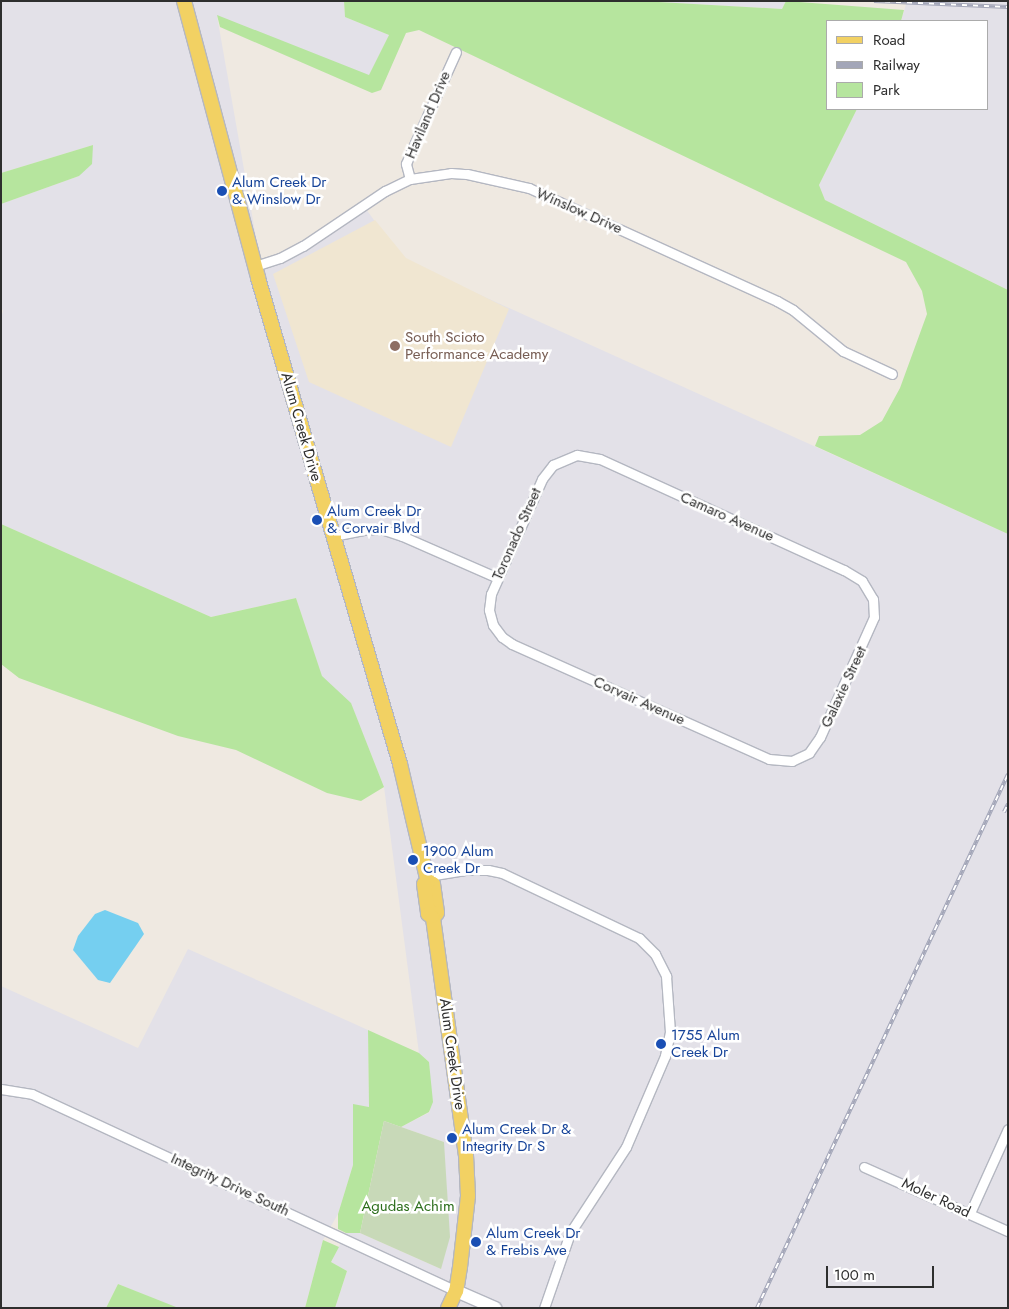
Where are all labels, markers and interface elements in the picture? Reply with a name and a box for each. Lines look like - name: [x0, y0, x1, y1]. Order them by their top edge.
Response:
- legend: [826, 20, 989, 110]
- text: Road: [873, 29, 905, 51]
- text: Railway: [873, 54, 920, 76]
- street label: Haviland Drive: [401, 69, 455, 161]
- text: Park: [873, 79, 900, 101]
- place label: Alum Creek Dr & Winslow Dr: [232, 173, 327, 208]
- street label: Winslow Drive: [533, 184, 625, 238]
- marker: Alum Creek Dr & Winslow Dr: [216, 185, 228, 197]
- place label: South Scioto Performance Academy: [405, 328, 548, 363]
- marker: South Scioto Performance Academy: [389, 340, 401, 352]
- street label: Alum Creek Drive: [277, 370, 325, 484]
- street label: Toronado Street: [489, 485, 545, 583]
- street label: Camaro Avenue: [677, 488, 777, 546]
- place label: Alum Creek Dr & Corvair Blvd: [327, 502, 422, 537]
- marker: Alum Creek Dr & Corvair Blvd: [311, 514, 323, 526]
- street label: Galaxie Street: [817, 643, 871, 731]
- street label: Corvair Avenue: [591, 673, 687, 729]
- place label: 1900 Alum Creek Dr: [423, 842, 494, 877]
- marker: 1900 Alum Creek Dr: [407, 854, 419, 866]
- street label: Alum Creek Drive: [435, 997, 469, 1111]
- place label: 1755 Alum Creek Dr: [671, 1026, 740, 1061]
- marker: 1755 Alum Creek Dr: [655, 1038, 667, 1050]
- place label: Alum Creek Dr & Integrity Dr S: [462, 1120, 571, 1155]
- marker: Alum Creek Dr & Integrity Dr S: [446, 1132, 458, 1144]
- street label: Integrity Drive South: [168, 1150, 292, 1220]
- street label: Moler Road: [899, 1174, 973, 1222]
- park label: Agudas Achim: [361, 1198, 455, 1216]
- place label: Alum Creek Dr & Frebis Ave: [486, 1224, 581, 1259]
- marker: Alum Creek Dr & Frebis Ave: [470, 1236, 482, 1248]
- scale bar: [829, 1256, 936, 1288]
- text: 100 m: [834, 1264, 875, 1286]

